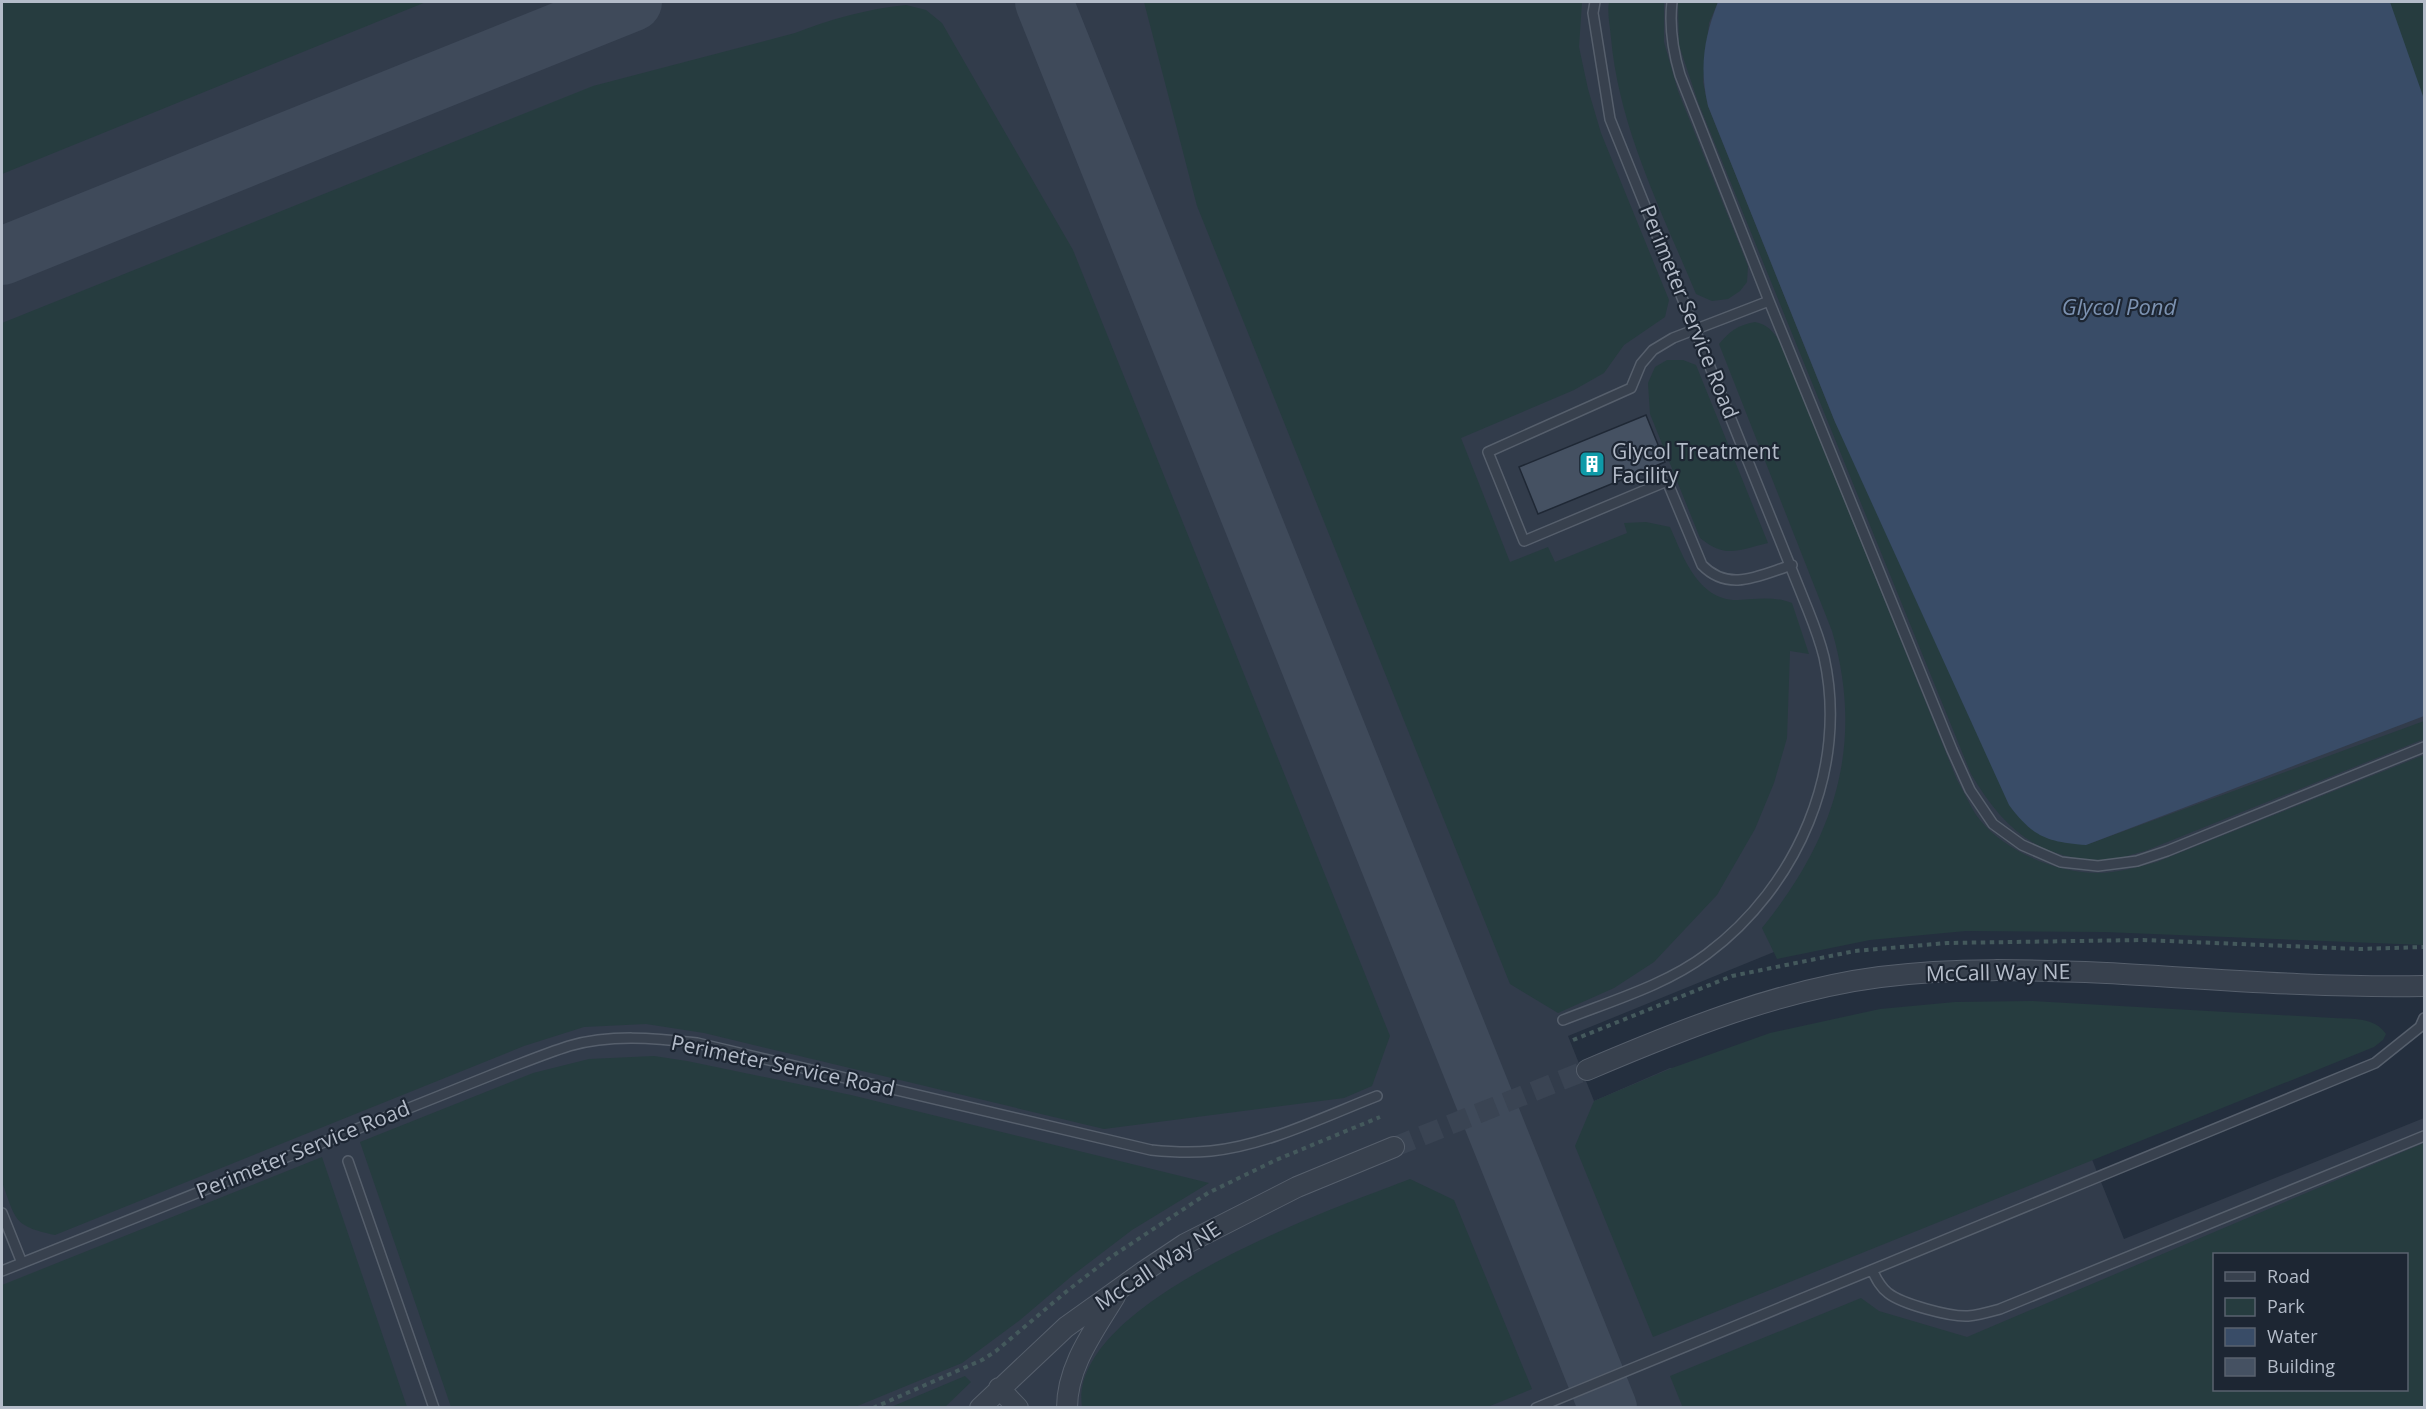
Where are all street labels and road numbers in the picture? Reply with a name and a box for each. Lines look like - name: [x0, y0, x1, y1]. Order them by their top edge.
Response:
- street label: Perimeter Service Road: [1634, 201, 1746, 423]
- street label: McCall Way NE: [1926, 957, 2070, 987]
- street label: Perimeter Service Road: [669, 1028, 898, 1102]
- street label: Perimeter Service Road: [192, 1093, 414, 1205]
- street label: McCall Way NE: [1089, 1214, 1226, 1316]

